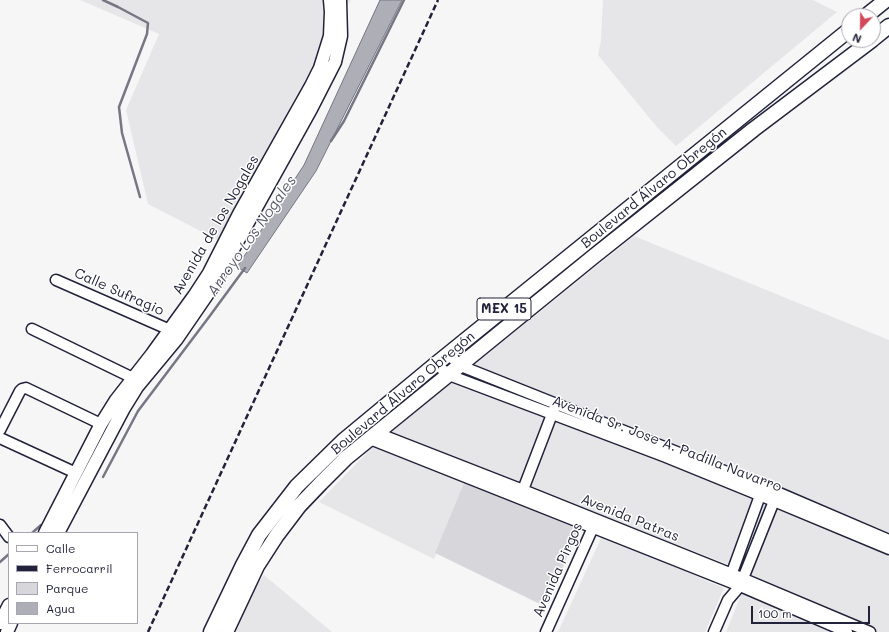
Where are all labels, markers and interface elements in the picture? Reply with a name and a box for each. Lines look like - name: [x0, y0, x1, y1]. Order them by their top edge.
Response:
- north arrow: [841, 8, 881, 48]
- text: N: [850, 30, 863, 47]
- street label: Boulevard Álvaro Obregón: [578, 124, 730, 252]
- street label: Avenida de los Nogales: [169, 152, 263, 298]
- water label: Arroyo Los Nogales: [204, 172, 300, 300]
- street label: Calle Sufragio: [72, 265, 166, 319]
- road number: MEX 15: [477, 298, 531, 320]
- street label: Boulevard Álvaro Obregón: [328, 328, 478, 458]
- street label: Avenida Sr. Jose A. Padilla Navarro: [550, 392, 784, 496]
- street label: Avenida Patras: [578, 491, 682, 545]
- street label: Avenida Pirgos: [530, 520, 586, 620]
- legend: [8, 532, 138, 624]
- text: Calle: [46, 540, 76, 556]
- text: Ferrocarril: [46, 560, 113, 576]
- text: Parque: [46, 580, 89, 596]
- scale bar: [753, 598, 872, 624]
- text: Agua: [46, 600, 75, 616]
- text: 100 m: [758, 605, 792, 621]

